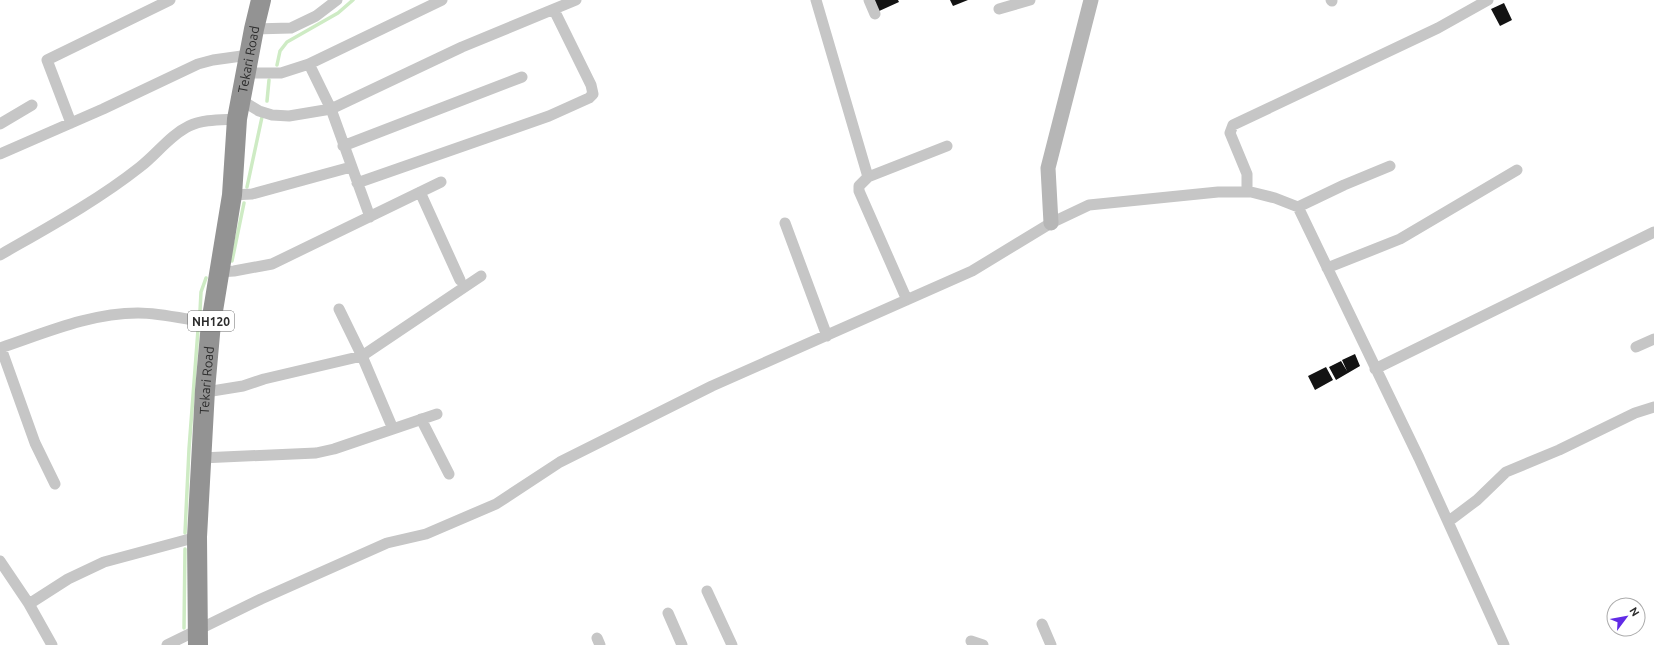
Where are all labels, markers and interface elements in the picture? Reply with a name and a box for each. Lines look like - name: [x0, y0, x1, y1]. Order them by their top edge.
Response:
- street label: Tekari Road: [235, 25, 261, 94]
- road number: NH120: [188, 311, 234, 331]
- street label: Tekari Road: [197, 346, 216, 415]
- north arrow: [1606, 597, 1646, 637]
- text: N: [1627, 605, 1642, 618]

